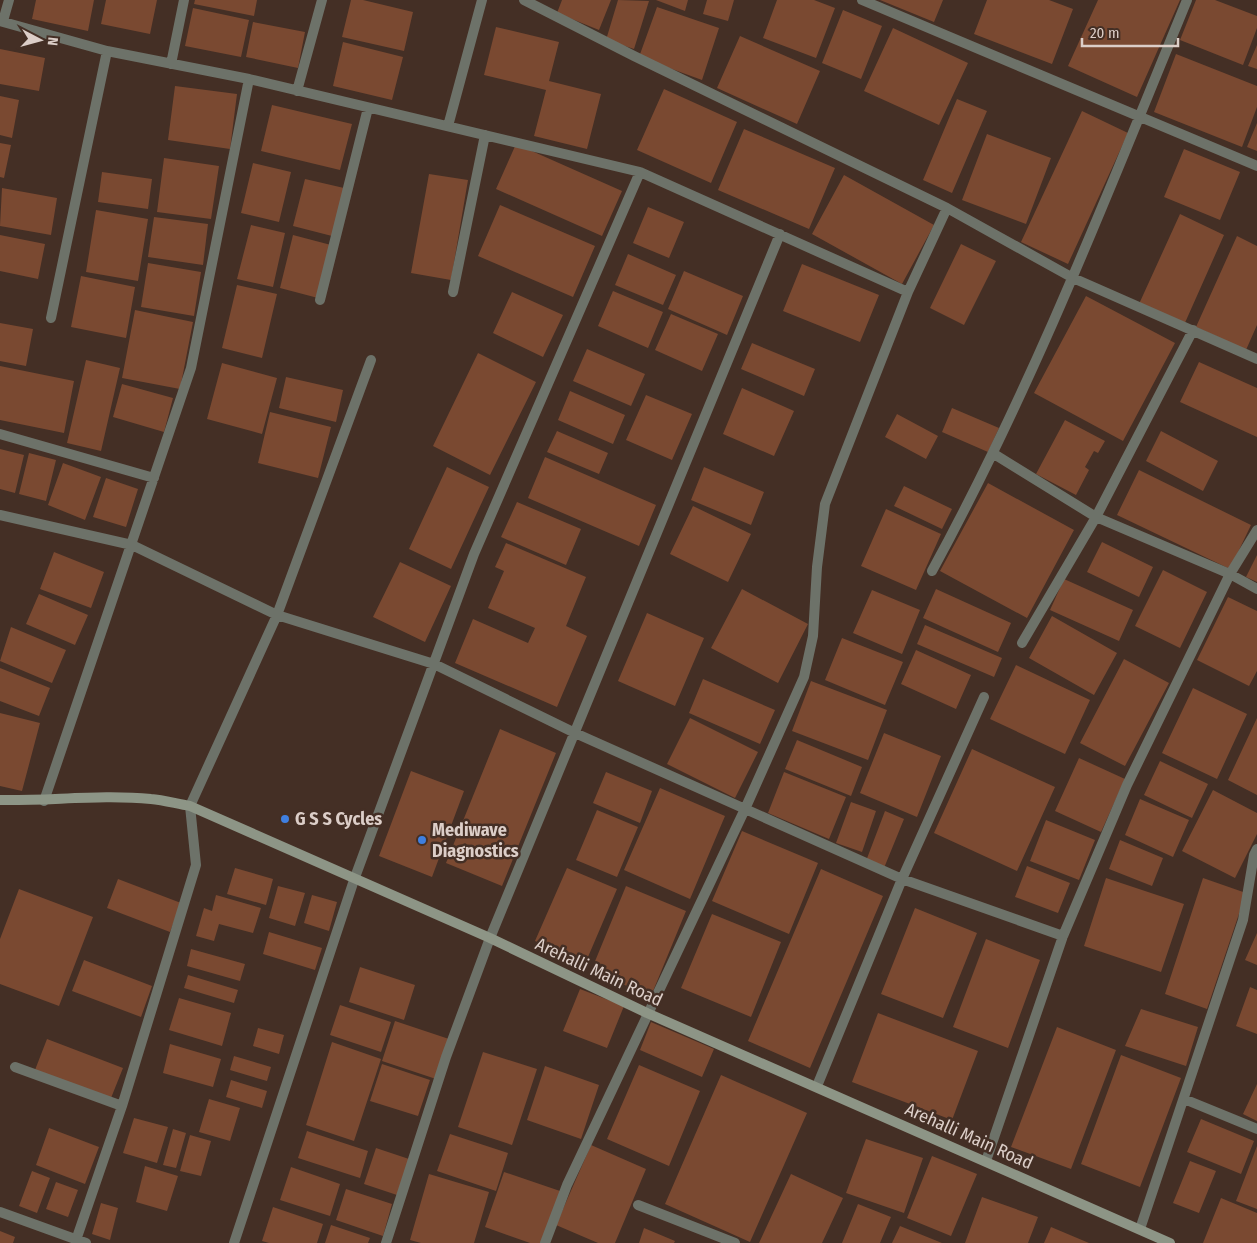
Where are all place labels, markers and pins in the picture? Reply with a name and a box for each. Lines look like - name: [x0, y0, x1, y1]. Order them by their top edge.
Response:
- place label: G S S Cycles: [295, 808, 382, 830]
- marker: G S S Cycles: [279, 813, 291, 825]
- place label: Mediwave Diagnostics: [432, 819, 519, 862]
- marker: Mediwave Diagnostics: [416, 834, 428, 846]

